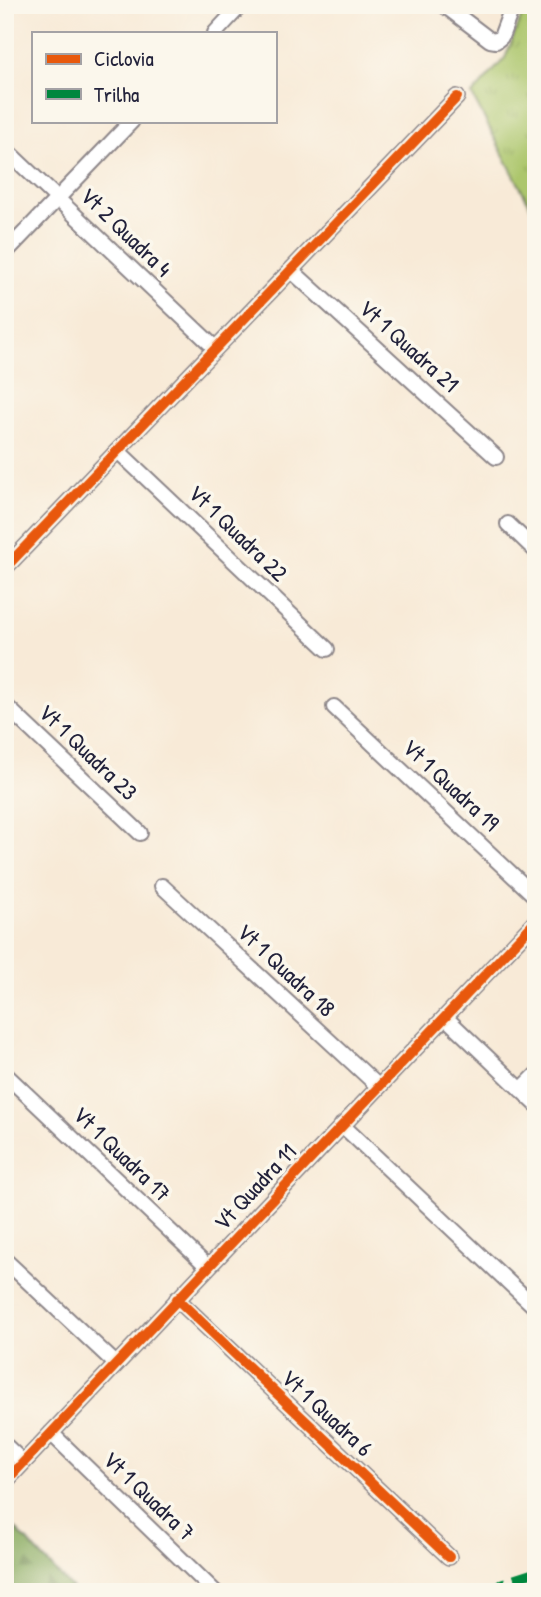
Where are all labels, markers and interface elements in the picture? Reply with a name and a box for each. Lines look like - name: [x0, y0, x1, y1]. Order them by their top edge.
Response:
- legend: [32, 32, 276, 122]
- text: Ciclovia: [94, 44, 154, 73]
- text: Trilha: [94, 80, 139, 109]
- street label: Vt 2 Quadra 4: [74, 180, 179, 283]
- street label: Vt 1 Quadra 21: [353, 293, 466, 399]
- street label: Vt 1 Quadra 22: [182, 477, 295, 588]
- street label: Vt 1 Quadra 23: [32, 697, 145, 807]
- street label: Vt 1 Quadra 19: [396, 732, 507, 838]
- street label: Vt 1 Quadra 18: [231, 916, 342, 1023]
- street label: Vt 1 Quadra 17: [67, 1099, 178, 1208]
- street label: Vt Quadra 11: [206, 1137, 303, 1237]
- street label: Vt 1 Quadra 6: [275, 1362, 380, 1463]
- street label: Vt 1 Quadra 7: [97, 1444, 202, 1547]

